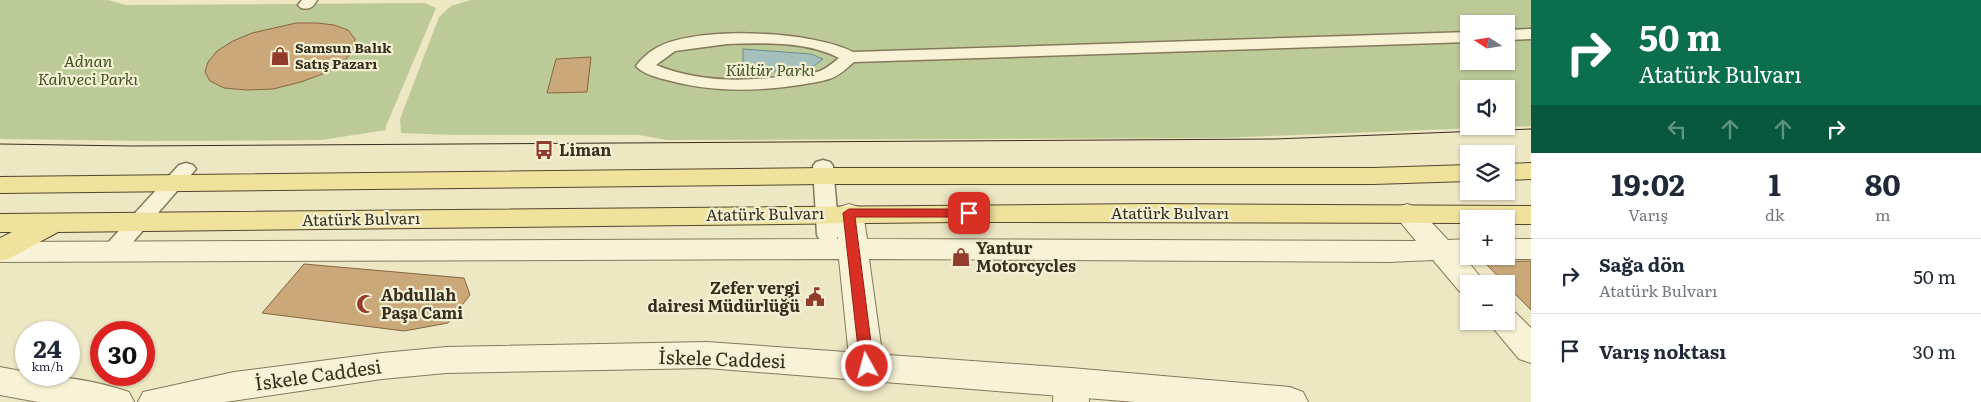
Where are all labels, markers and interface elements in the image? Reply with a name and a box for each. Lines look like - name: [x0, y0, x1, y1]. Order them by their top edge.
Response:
- text: 50 m: [1639, 10, 1722, 62]
- north arrow: [1460, 15, 1515, 70]
- map controls: [1460, 15, 1515, 330]
- icon: right: [1556, 20, 1621, 85]
- place label: Samsun Balık Satış Pazarı: [295, 37, 392, 73]
- shop icon: Samsun Balık Satış Pazarı: [269, 45, 291, 67]
- park label: Adnan Kahveci Parkı: [38, 48, 138, 90]
- park label: Kültür Parkı: [725, 57, 815, 81]
- text: Atatürk Bulvarı: [1639, 57, 1802, 90]
- button: sound: [1460, 80, 1515, 135]
- icon: left: [1663, 115, 1691, 143]
- icon: ahead: [1716, 115, 1744, 143]
- icon: ahead: [1769, 115, 1797, 143]
- icon: right: [1822, 115, 1850, 143]
- place label: Liman: [559, 137, 611, 161]
- bus stop icon: Liman: [533, 139, 555, 161]
- button: layers: [1460, 145, 1515, 200]
- text: 19:02: [1611, 161, 1685, 205]
- text: 1: [1769, 161, 1781, 205]
- text: 80: [1865, 161, 1901, 205]
- pin: [948, 192, 990, 234]
- icon: arrive: [955, 199, 983, 227]
- street label: Atatürk Bulvarı: [706, 200, 824, 226]
- street label: Atatürk Bulvarı: [1111, 200, 1229, 224]
- text: Varış: [1628, 202, 1668, 226]
- text: dk: [1765, 202, 1785, 226]
- text: m: [1875, 202, 1891, 226]
- street label: Atatürk Bulvarı: [302, 205, 420, 231]
- button: +: [1460, 210, 1515, 265]
- place label: Yantur Motorcycles: [976, 235, 1076, 277]
- shop icon: Yantur Motorcycles: [950, 246, 972, 268]
- text: Sağa dön: [1599, 250, 1685, 278]
- icon: right: [1556, 262, 1584, 290]
- text: 50 m: [1913, 262, 1956, 290]
- place label: Zefer vergi dairesi Müdürlüğü: [647, 275, 800, 317]
- button: −: [1460, 275, 1515, 330]
- text: Atatürk Bulvarı: [1599, 278, 1717, 302]
- place label: Abdullah Paşa Cami: [381, 282, 463, 324]
- public building icon: Zefer vergi dairesi Müdürlüğü: [804, 286, 826, 308]
- mosque icon: Abdullah Paşa Cami: [355, 293, 377, 315]
- speed limit sign: 30: [90, 321, 155, 386]
- text: 24: [33, 329, 62, 366]
- icon: arrive: [1556, 337, 1584, 365]
- text: Varış noktası: [1599, 337, 1726, 365]
- text: 30 m: [1912, 337, 1956, 365]
- position arrow: [840, 339, 892, 391]
- street label: İskele Caddesi: [658, 342, 786, 374]
- street label: İskele Caddesi: [253, 351, 383, 397]
- text: km/h: [32, 357, 63, 375]

